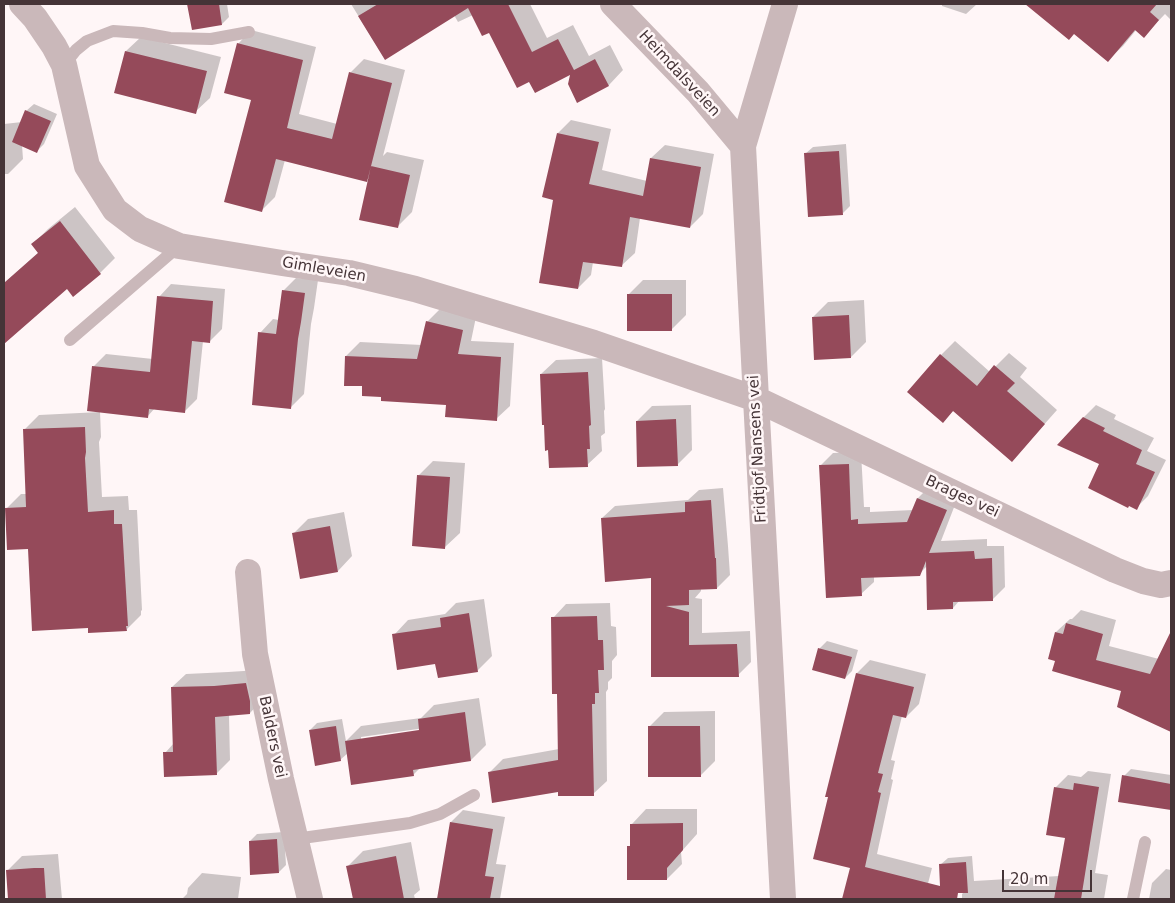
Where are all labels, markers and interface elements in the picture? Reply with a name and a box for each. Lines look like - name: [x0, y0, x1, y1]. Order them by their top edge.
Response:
- street label: Heimdalsveien: [635, 27, 723, 121]
- street label: Gimleveien: [281, 254, 367, 286]
- street label: Fridtjof Nansens vei: [745, 375, 771, 523]
- street label: Brages vei: [922, 472, 1002, 522]
- street label: Balders vei: [255, 694, 289, 780]
- scale bar: [1005, 860, 1095, 892]
- text: 20 m: [1010, 870, 1048, 888]

